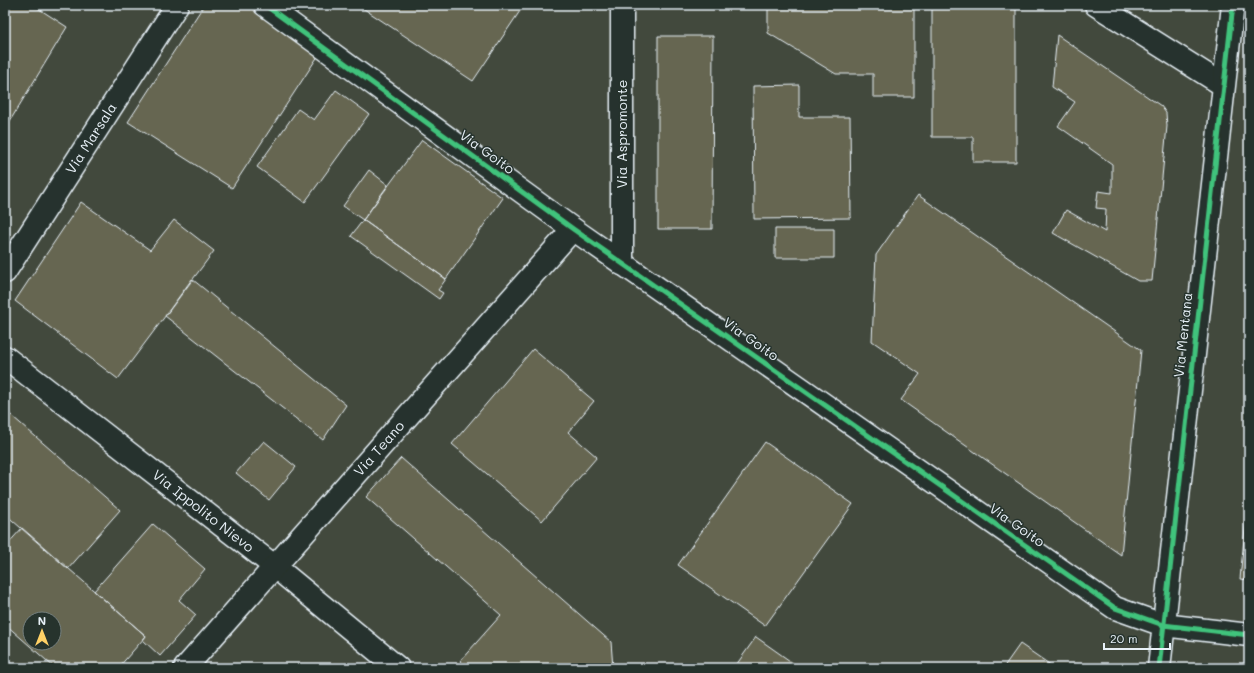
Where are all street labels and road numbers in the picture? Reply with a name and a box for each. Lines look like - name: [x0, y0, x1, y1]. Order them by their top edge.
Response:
- street label: Via Aspromonte: [612, 80, 631, 189]
- street label: Via Marsala: [61, 99, 121, 177]
- street label: Via Goito: [456, 125, 519, 178]
- street label: Via Mentana: [1169, 291, 1196, 378]
- street label: Via Goito: [720, 312, 783, 365]
- street label: Via Teano: [349, 416, 408, 480]
- street label: Via Ippolito Nievo: [149, 465, 258, 556]
- street label: Via Goito: [986, 498, 1049, 551]

